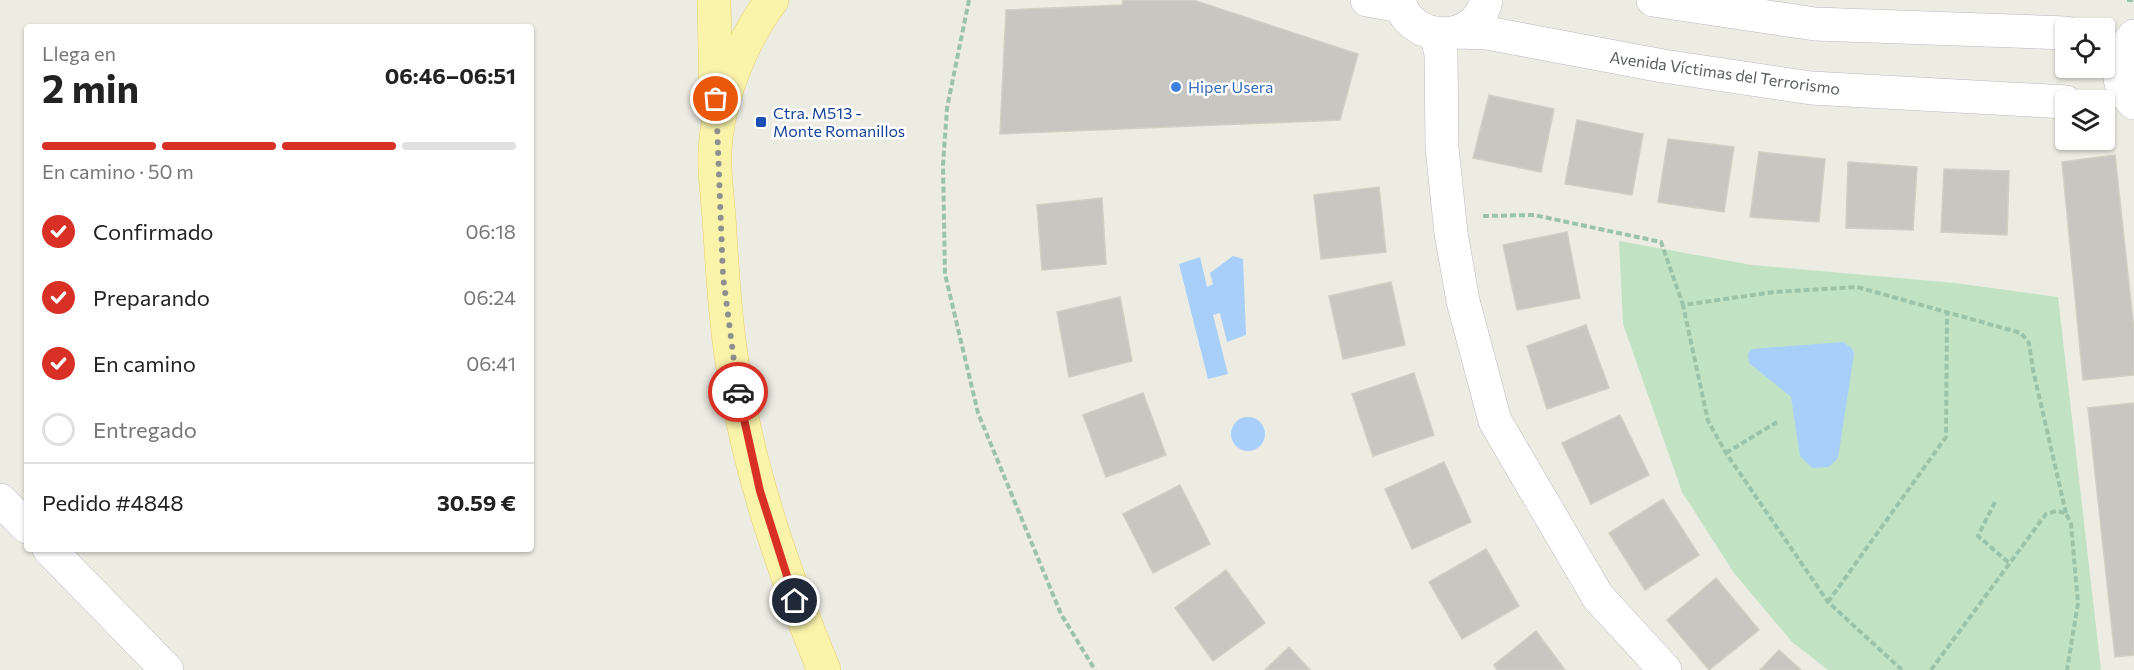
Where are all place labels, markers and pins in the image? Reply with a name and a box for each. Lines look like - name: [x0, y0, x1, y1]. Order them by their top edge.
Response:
- pin: [690, 73, 741, 124]
- place label: Hiper Usera: [1188, 77, 1273, 96]
- marker: Hiper Usera: [1169, 80, 1183, 94]
- place label: Ctra. M513 - Monte Romanillos: [773, 103, 905, 140]
- marker: Ctra. M513 - Monte Romanillos: [754, 115, 768, 129]
- pin: [769, 575, 820, 626]

